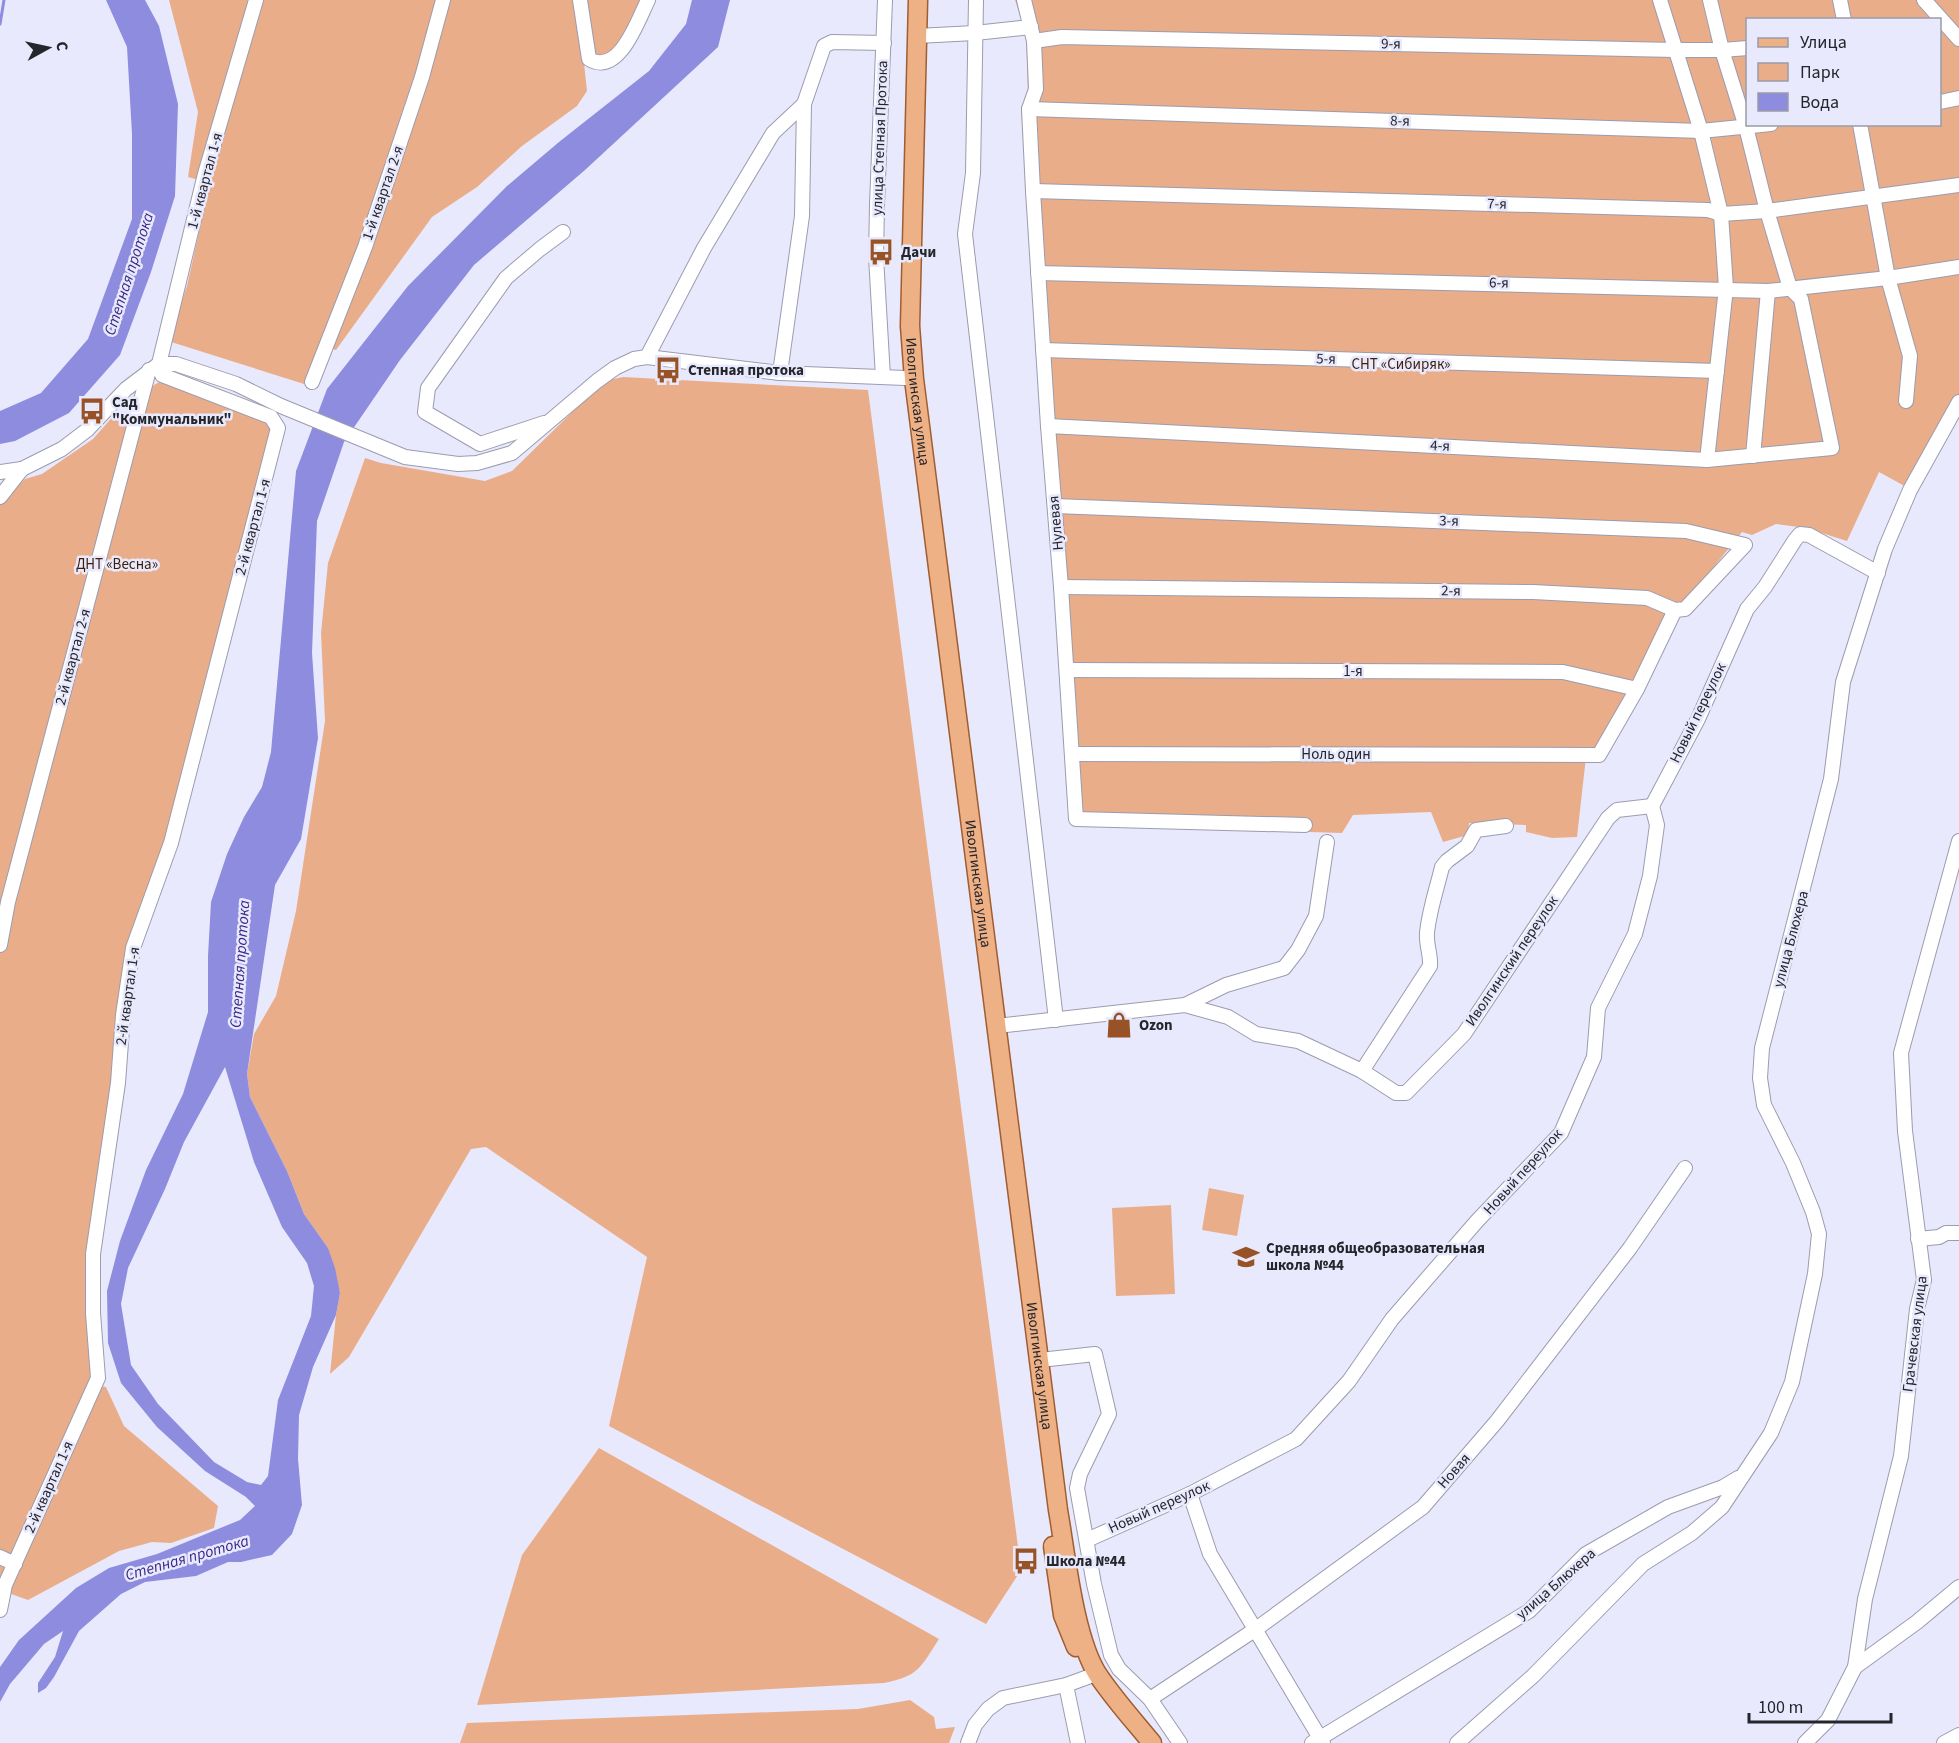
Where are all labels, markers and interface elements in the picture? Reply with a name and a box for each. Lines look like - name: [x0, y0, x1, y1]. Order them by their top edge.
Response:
- north arrow: [18, 18, 78, 78]
- legend: [1746, 18, 1941, 126]
- text: Улица: [1800, 30, 1847, 55]
- street label: 9-я: [1381, 33, 1401, 55]
- text: С: [50, 40, 73, 52]
- street label: улица Степная Протока: [867, 60, 893, 216]
- text: Парк: [1800, 60, 1840, 85]
- text: Вода: [1800, 90, 1839, 115]
- street label: 8-я: [1390, 110, 1410, 132]
- street label: 1-й квартал 1-я: [182, 130, 228, 232]
- street label: 1-й квартал 2-я: [357, 143, 409, 243]
- street label: 7-я: [1487, 193, 1507, 215]
- water label: Степная протока: [99, 209, 159, 338]
- bus stop icon: Дачи: [866, 237, 896, 267]
- place label: Дачи: [901, 242, 936, 263]
- street label: 6-я: [1489, 272, 1509, 294]
- street label: Иволгинская улица: [900, 337, 935, 467]
- street label: 5-я: [1316, 348, 1336, 370]
- park label: СНТ «Сибиряк»: [1351, 354, 1451, 375]
- bus stop icon: Степная протока: [653, 355, 683, 385]
- place label: Степная протока: [688, 360, 804, 381]
- place label: Сад "Коммунальник": [112, 392, 232, 430]
- bus stop icon: Сад "Коммунальник": [77, 396, 107, 426]
- street label: 4-я: [1430, 435, 1450, 457]
- street label: 2-й квартал 1-я: [230, 476, 276, 578]
- street label: Нулевая: [1043, 495, 1069, 551]
- street label: 3-я: [1439, 510, 1459, 532]
- park label: ДНТ «Весна»: [76, 554, 158, 575]
- street label: 2-я: [1441, 580, 1461, 602]
- street label: 2-й квартал 2-я: [50, 606, 96, 708]
- street label: Новый переулок: [1665, 659, 1732, 767]
- street label: 1-я: [1343, 661, 1363, 682]
- street label: Ноль один: [1301, 744, 1371, 765]
- street label: Иволгинская улица: [960, 819, 997, 949]
- street label: улица Блюхера: [1768, 888, 1814, 990]
- street label: Иволгинский переулок: [1461, 891, 1564, 1030]
- water label: Степная протока: [225, 899, 255, 1029]
- street label: 2-й квартал 1-я: [111, 945, 145, 1047]
- shop icon: Ozon: [1104, 1010, 1134, 1040]
- place label: Ozon: [1139, 1015, 1173, 1036]
- street label: Новый переулок: [1479, 1124, 1568, 1220]
- place label: Средняя общеобразовательная школа №44: [1266, 1238, 1485, 1276]
- school or university icon: Средняя общеобразовательная школа №44: [1231, 1242, 1261, 1272]
- street label: Грачевская улица: [1897, 1275, 1933, 1393]
- street label: Иволгинская улица: [1021, 1301, 1058, 1431]
- street label: 2-й квартал 1-я: [19, 1437, 79, 1537]
- street label: Новая: [1433, 1449, 1475, 1493]
- street label: Новый переулок: [1105, 1475, 1214, 1539]
- water label: Степная протока: [122, 1530, 252, 1586]
- street label: улица Блюхера: [1512, 1543, 1600, 1625]
- bus stop icon: Школа №44: [1011, 1546, 1041, 1576]
- place label: Школа №44: [1046, 1551, 1126, 1572]
- scale bar: [1749, 1686, 1892, 1724]
- text: 100 m: [1758, 1695, 1803, 1720]

